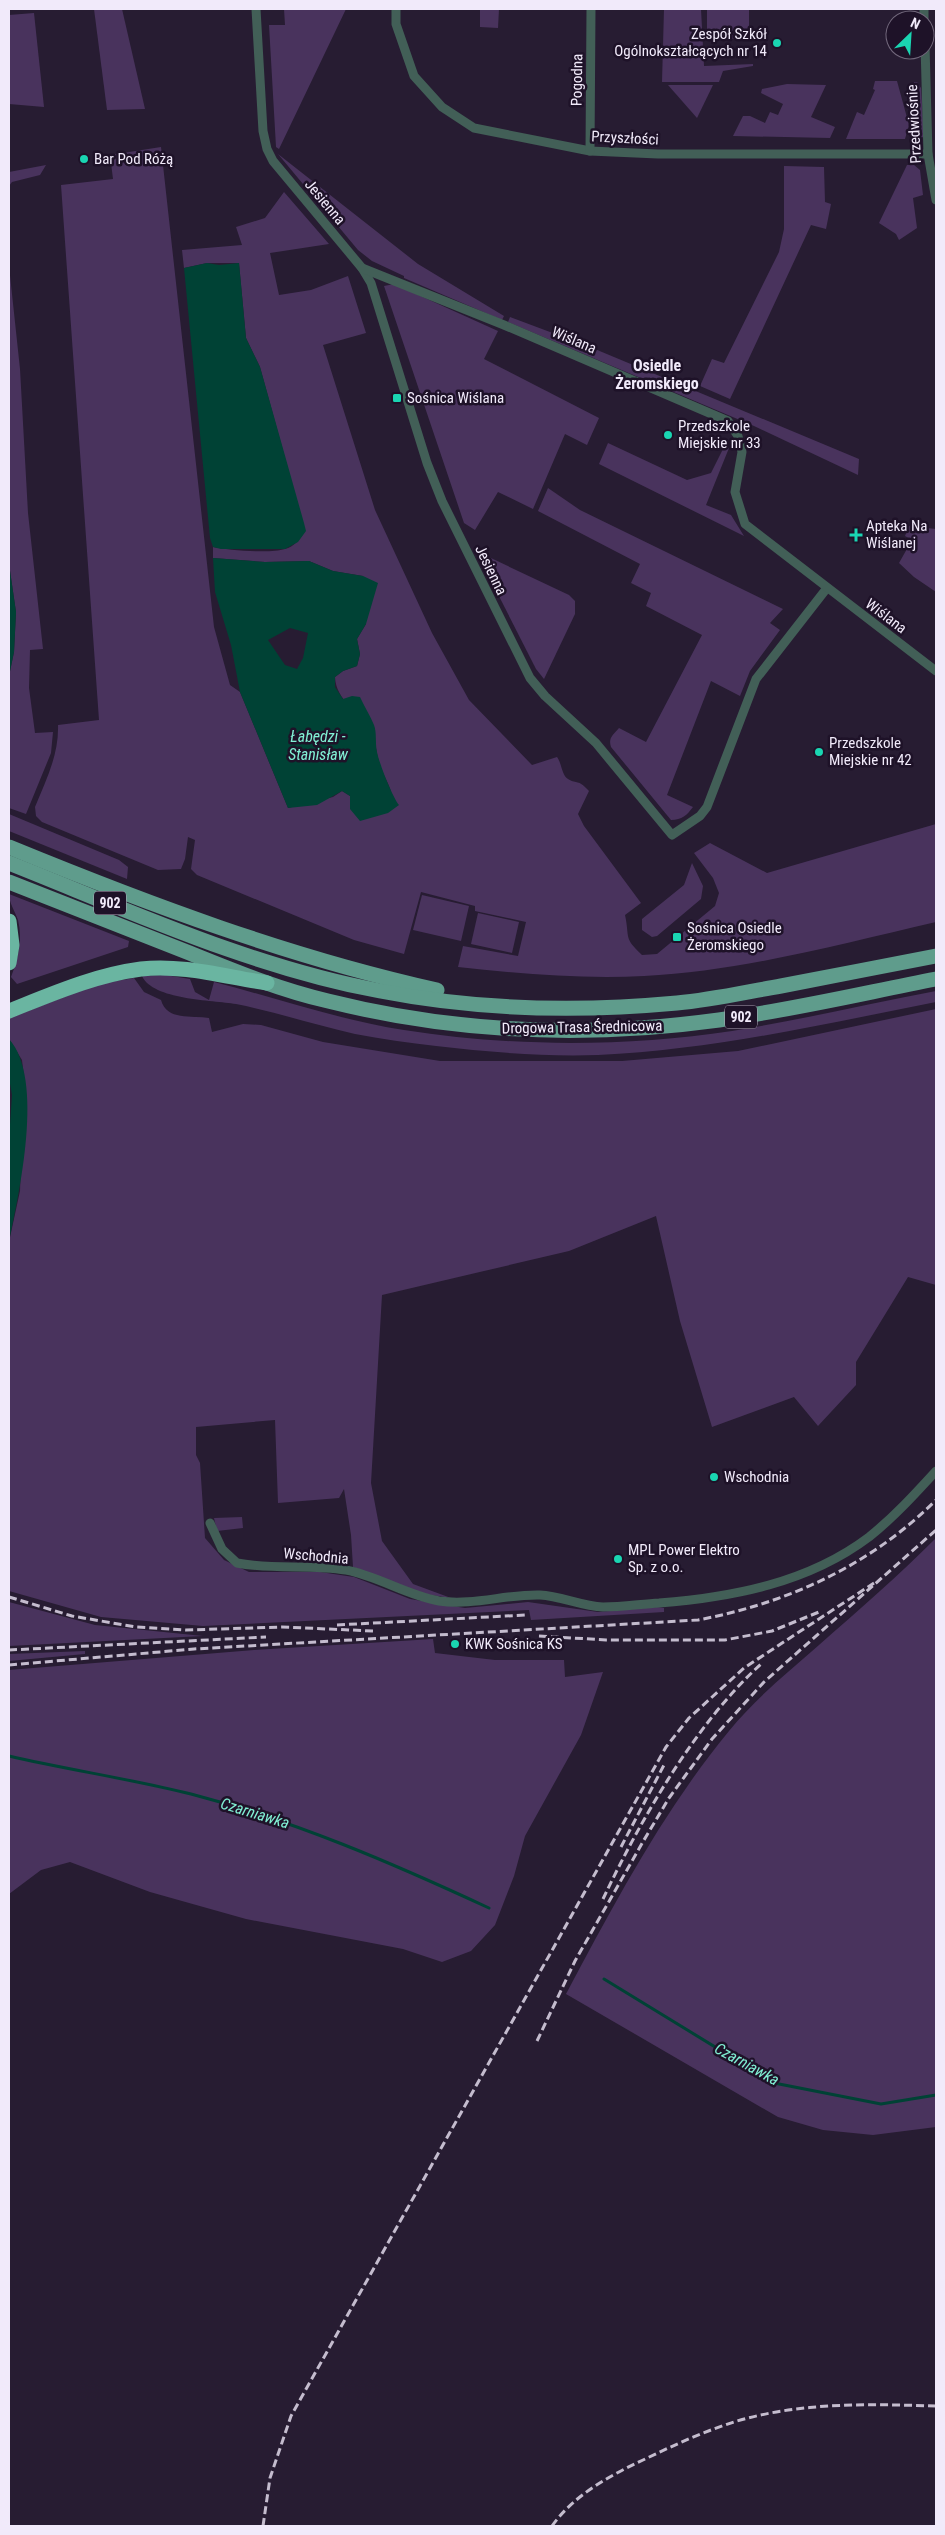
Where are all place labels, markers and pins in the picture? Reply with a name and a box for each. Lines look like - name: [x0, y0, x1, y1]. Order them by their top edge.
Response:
- place label: Zespół Szkół Ogólnokształcących nr 14: [614, 25, 767, 60]
- marker: Zespół Szkół Ogólnokształcących nr 14: [771, 37, 783, 49]
- place label: Bar Pod Różą: [94, 150, 173, 168]
- marker: Bar Pod Różą: [78, 153, 90, 165]
- place label: Sośnica Wiślana: [407, 389, 504, 407]
- marker: Sośnica Wiślana: [391, 392, 403, 404]
- place label: Przedszkole Miejskie nr 33: [678, 417, 761, 452]
- marker: Przedszkole Miejskie nr 33: [662, 429, 674, 441]
- place label: Apteka Na Wiślanej: [866, 517, 927, 552]
- marker: Apteka Na Wiślanej: [850, 529, 862, 541]
- place label: Przedszkole Miejskie nr 42: [829, 734, 912, 769]
- marker: Przedszkole Miejskie nr 42: [813, 746, 825, 758]
- place label: Sośnica Osiedle Żeromskiego: [687, 919, 782, 954]
- marker: Sośnica Osiedle Żeromskiego: [671, 931, 683, 943]
- place label: Wschodnia: [724, 1468, 789, 1486]
- marker: Wschodnia: [708, 1471, 720, 1483]
- place label: MPL Power Elektro Sp. z o.o.: [628, 1541, 740, 1576]
- marker: MPL Power Elektro Sp. z o.o.: [612, 1553, 624, 1565]
- place label: KWK Sośnica KS: [465, 1635, 563, 1653]
- marker: KWK Sośnica KS: [449, 1638, 461, 1650]

